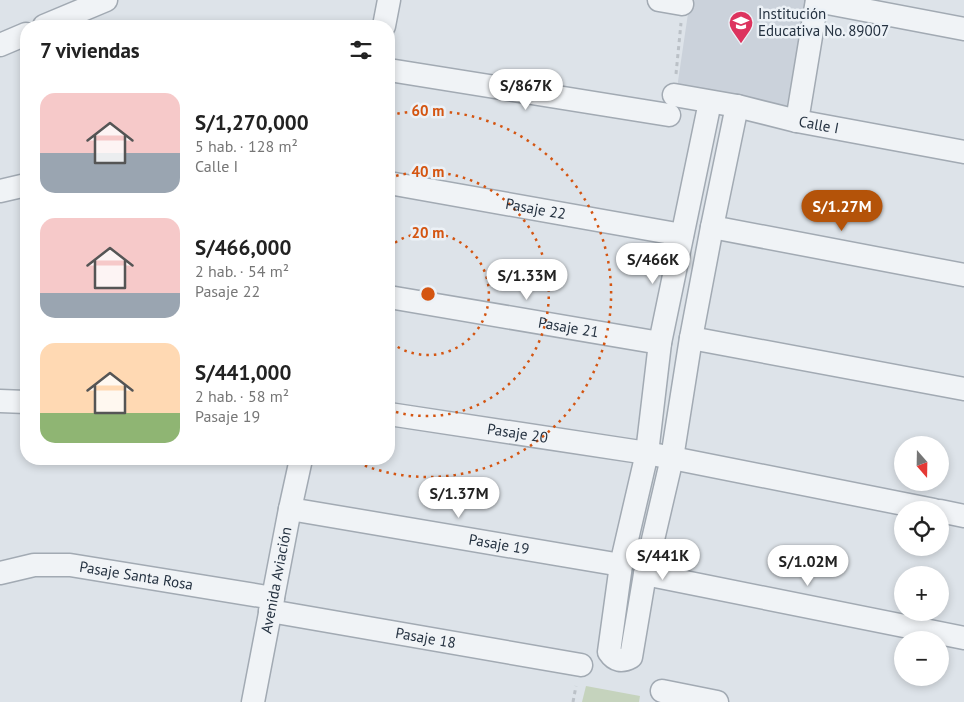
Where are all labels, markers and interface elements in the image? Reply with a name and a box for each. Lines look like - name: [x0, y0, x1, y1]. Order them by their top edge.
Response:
- place label: Institución Educativa No. 89007: [758, 4, 889, 40]
- school or university icon: Institución Educativa No. 89007: [728, 10, 754, 44]
- icon: filters: [347, 36, 375, 64]
- text: 7 viviendas: [40, 37, 140, 64]
- pin: S/867K: [485, 68, 567, 111]
- text: S/867K: [500, 75, 552, 95]
- text: 60 m: [412, 101, 444, 120]
- text: S/1,270,000: [195, 109, 309, 136]
- street label: Calle I: [797, 112, 841, 138]
- icon: home: [80, 113, 140, 173]
- text: 5 hab. · 128 m²: [195, 136, 298, 156]
- text: Calle I: [195, 156, 238, 176]
- text: 40 m: [412, 162, 444, 181]
- pin: S/1.27M: [796, 190, 888, 232]
- street label: Pasaje 22: [504, 194, 568, 223]
- text: S/1.27M: [813, 196, 871, 216]
- text: 20 m: [412, 223, 444, 242]
- text: S/466,000: [195, 234, 291, 261]
- icon: home: [80, 238, 140, 298]
- pin: S/466K: [612, 242, 694, 285]
- text: S/466K: [627, 249, 679, 269]
- pin: S/1.33M: [481, 258, 573, 301]
- text: 2 hab. · 54 m²: [195, 261, 289, 281]
- text: S/1.33M: [498, 265, 556, 285]
- text: Pasaje 22: [195, 281, 260, 301]
- centre of rings: [419, 285, 437, 303]
- street label: Pasaje 21: [537, 312, 600, 341]
- text: S/441,000: [195, 359, 291, 386]
- icon: home: [80, 363, 140, 423]
- text: 2 hab. · 58 m²: [195, 386, 289, 406]
- text: Pasaje 19: [195, 406, 260, 426]
- street label: Pasaje 20: [486, 419, 549, 447]
- north arrow: [894, 436, 949, 491]
- map controls: [894, 436, 949, 686]
- pin: S/1.37M: [413, 476, 505, 519]
- text: S/1.37M: [430, 483, 488, 503]
- button: locate: [894, 501, 949, 556]
- street label: Avenida Aviación: [256, 525, 295, 635]
- street label: Pasaje 19: [467, 529, 531, 558]
- pin: S/441K: [622, 538, 704, 581]
- pin: S/1.02M: [762, 544, 854, 587]
- text: S/441K: [637, 545, 689, 565]
- text: S/1.02M: [779, 551, 837, 571]
- street label: Pasaje Santa Rosa: [78, 557, 195, 594]
- button: +: [894, 566, 949, 621]
- street label: Pasaje 18: [394, 623, 458, 652]
- button: −: [894, 631, 949, 686]

